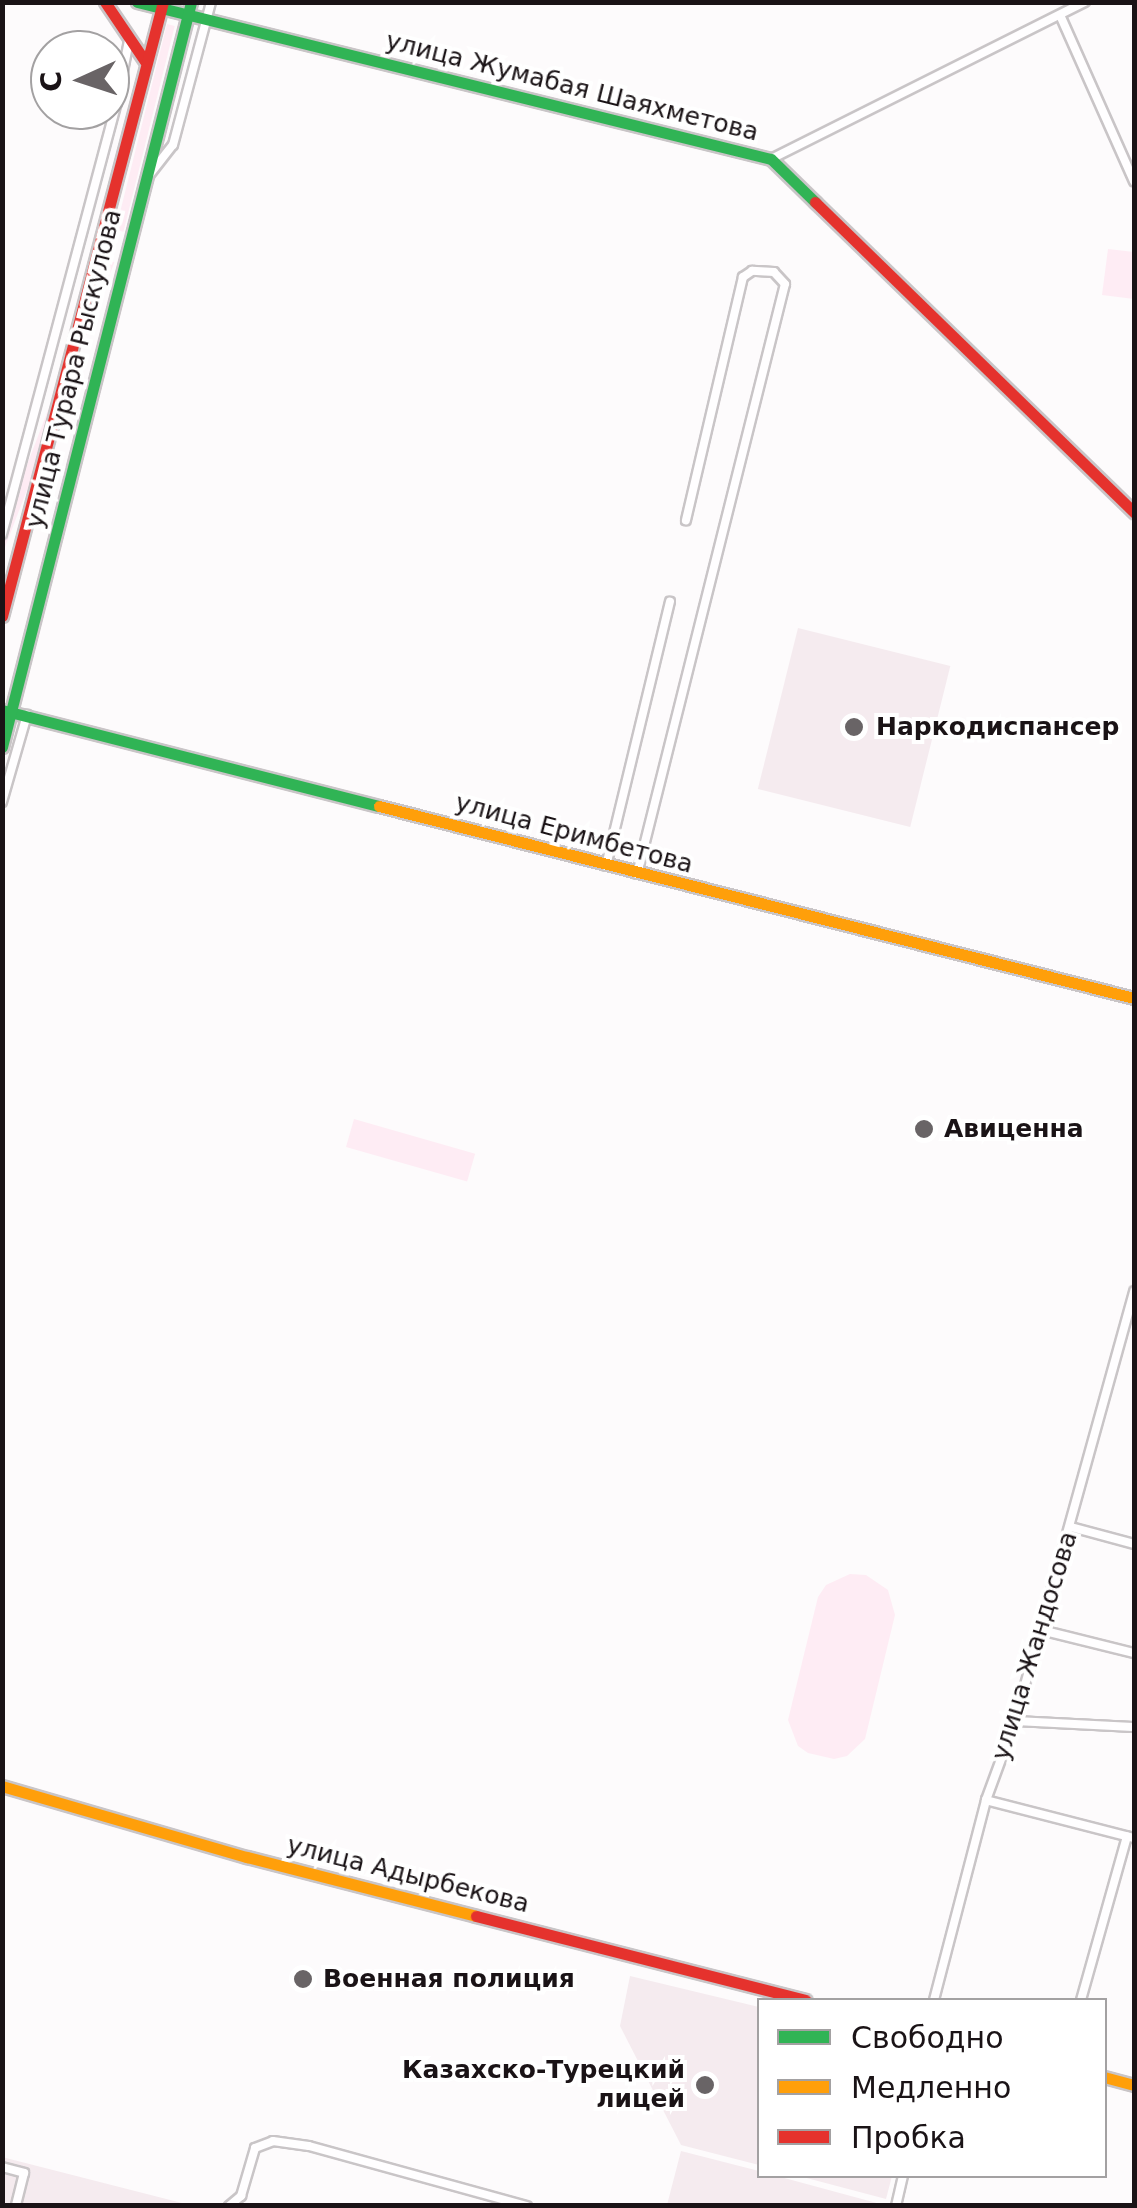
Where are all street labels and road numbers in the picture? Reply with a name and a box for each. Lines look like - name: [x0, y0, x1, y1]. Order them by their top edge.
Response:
- street label: улица Жумабая Шаяхметова: [383, 26, 761, 148]
- street label: улица Турара Рыскулова: [20, 206, 128, 532]
- street label: улица Еримбетова: [452, 788, 696, 880]
- street label: улица Жандосова: [986, 1528, 1084, 1764]
- street label: улица Адырбекова: [284, 1830, 532, 1920]

